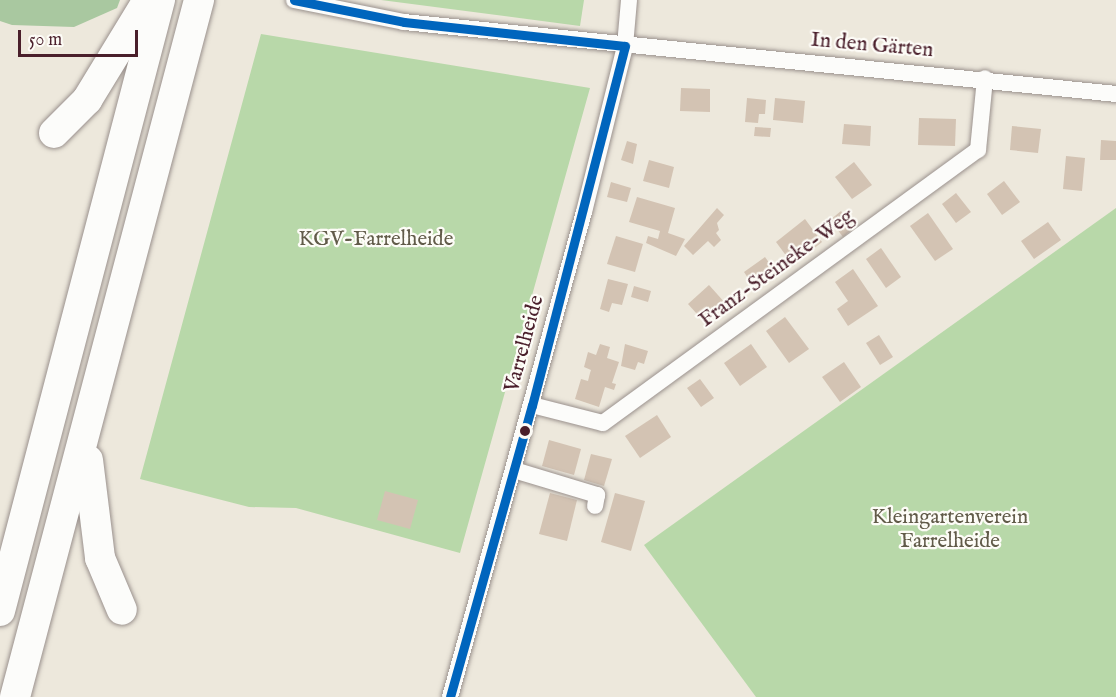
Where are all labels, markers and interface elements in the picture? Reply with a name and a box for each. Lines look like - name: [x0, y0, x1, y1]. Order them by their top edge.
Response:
- scale bar: [21, 18, 141, 56]
- street label: In den Gärten: [810, 28, 934, 64]
- text: 50 m: [29, 29, 62, 52]
- street label: Franz-Steineke-Weg: [695, 204, 859, 334]
- park label: KGV-Farrelheide: [299, 227, 453, 253]
- street label: Varrelheide: [500, 293, 550, 395]
- unlabelled marker: [519, 425, 531, 437]
- park label: Kleingartenverein Farrelheide: [872, 505, 1028, 555]

